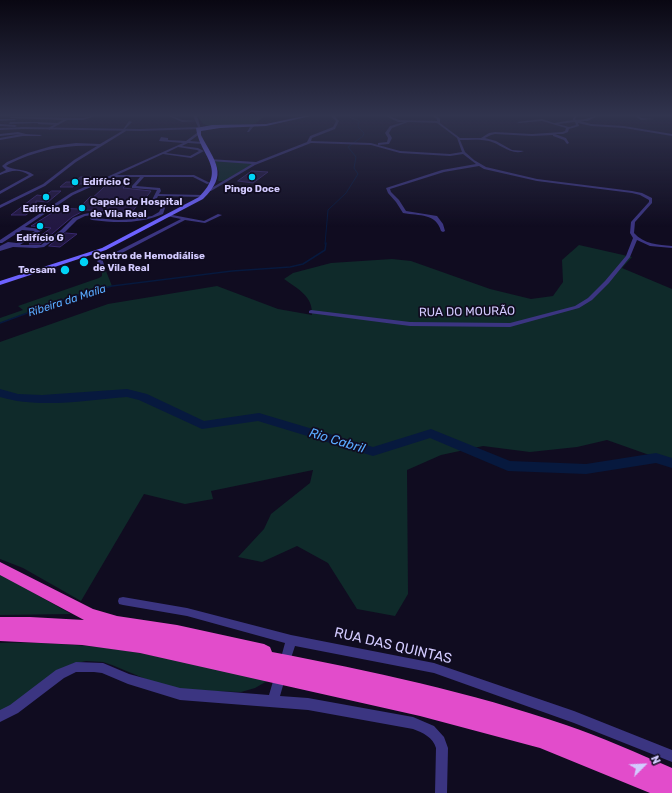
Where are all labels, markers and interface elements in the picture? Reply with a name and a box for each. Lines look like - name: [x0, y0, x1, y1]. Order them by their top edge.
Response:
- marker: Pingo Doce: [247, 172, 257, 182]
- place label: Edifício C: [83, 176, 130, 188]
- marker: Edifício C: [70, 177, 80, 187]
- place label: Pingo Doce: [224, 183, 280, 195]
- marker: Edifício B: [41, 192, 51, 202]
- place label: Capela do Hospital de Vila Real: [90, 196, 182, 220]
- place label: Edifício B: [22, 203, 70, 215]
- marker: Capela do Hospital de Vila Real: [77, 203, 87, 213]
- marker: Edifício G: [35, 221, 45, 231]
- place label: Edifício G: [16, 232, 64, 244]
- place label: Centro de Hemodiálise de Vila Real: [93, 250, 205, 274]
- marker: Centro de Hemodiálise de Vila Real: [78, 256, 90, 268]
- place label: Tecsam: [18, 264, 56, 276]
- marker: Tecsam: [59, 264, 71, 276]
- water label: Ribeira da Maíla: [26, 282, 108, 320]
- street label: RUA DO MOURÃO: [419, 304, 515, 320]
- water label: Rio Cabril: [307, 425, 367, 457]
- street label: RUA DAS QUINTAS: [332, 624, 454, 668]
- north arrow: [624, 745, 664, 785]
- text: N: [648, 754, 663, 766]

